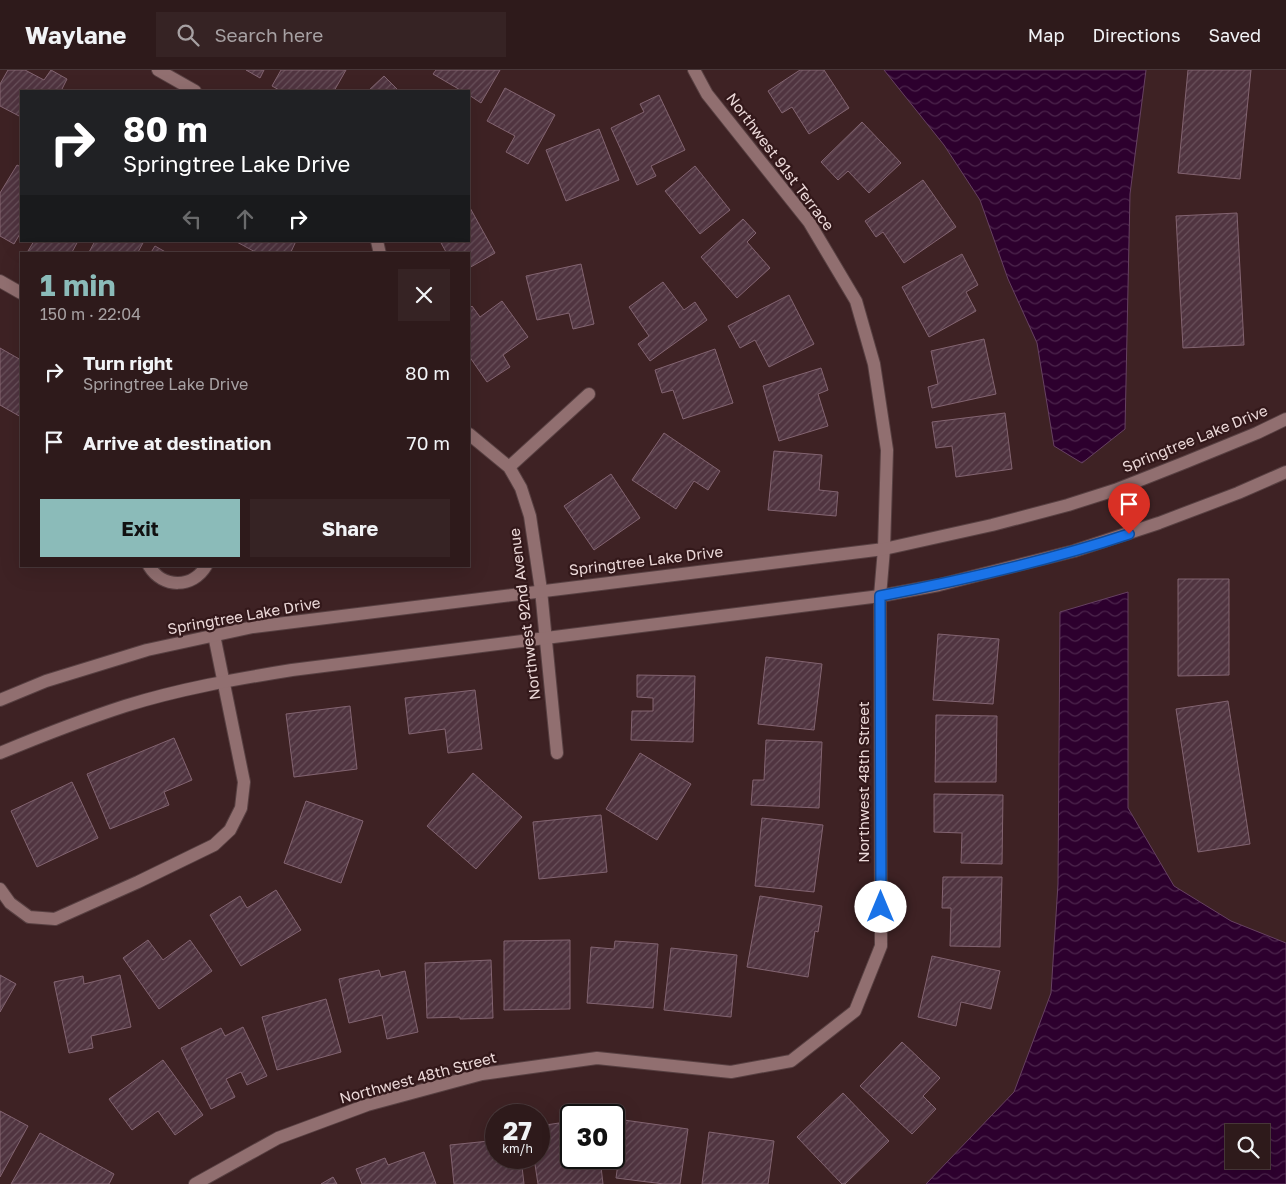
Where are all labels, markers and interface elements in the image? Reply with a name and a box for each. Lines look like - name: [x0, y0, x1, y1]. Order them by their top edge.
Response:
- search box: [156, 12, 506, 57]
- text: Waylane: [25, 20, 126, 49]
- icon: search: [174, 21, 202, 49]
- text: Search here: [214, 23, 323, 46]
- text: Map: [1028, 24, 1064, 46]
- text: Directions: [1092, 24, 1180, 46]
- text: Saved: [1208, 24, 1261, 46]
- street label: Northwest 91st Terrace: [723, 89, 839, 234]
- text: 80 m: [123, 108, 208, 150]
- icon: right: [40, 110, 105, 175]
- text: Springtree Lake Drive: [123, 150, 350, 177]
- icon: left: [178, 205, 206, 233]
- icon: ahead: [231, 205, 259, 233]
- icon: right: [284, 205, 312, 233]
- text: 1 min: [40, 267, 116, 303]
- button: close: [398, 269, 450, 321]
- text: 150 m · 22:04: [40, 304, 141, 324]
- text: Turn right: [83, 351, 173, 374]
- icon: right: [40, 358, 68, 386]
- text: 80 m: [405, 361, 450, 384]
- text: Springtree Lake Drive: [83, 374, 248, 394]
- street label: Springtree Lake Drive: [1119, 401, 1270, 475]
- icon: arrive: [40, 428, 68, 456]
- text: Arrive at destination: [83, 431, 271, 454]
- text: 70 m: [407, 431, 450, 454]
- pin: [1108, 483, 1150, 534]
- icon: arrive: [1115, 490, 1143, 518]
- button: Exit: [40, 499, 240, 557]
- button: Share: [250, 499, 450, 557]
- street label: Northwest 92nd Avenue: [504, 527, 543, 701]
- street label: Springtree Lake Drive: [568, 542, 724, 578]
- street label: Springtree Lake Drive: [166, 593, 322, 637]
- street label: Northwest 48th Street: [854, 701, 872, 863]
- position arrow: [854, 880, 906, 932]
- street label: Northwest 48th Street: [337, 1047, 498, 1107]
- speed limit sign: 30: [560, 1104, 625, 1169]
- text: 27: [503, 1115, 532, 1146]
- map controls: [1225, 1124, 1270, 1169]
- button: search: [1225, 1124, 1270, 1169]
- text: km/h: [502, 1141, 533, 1156]

